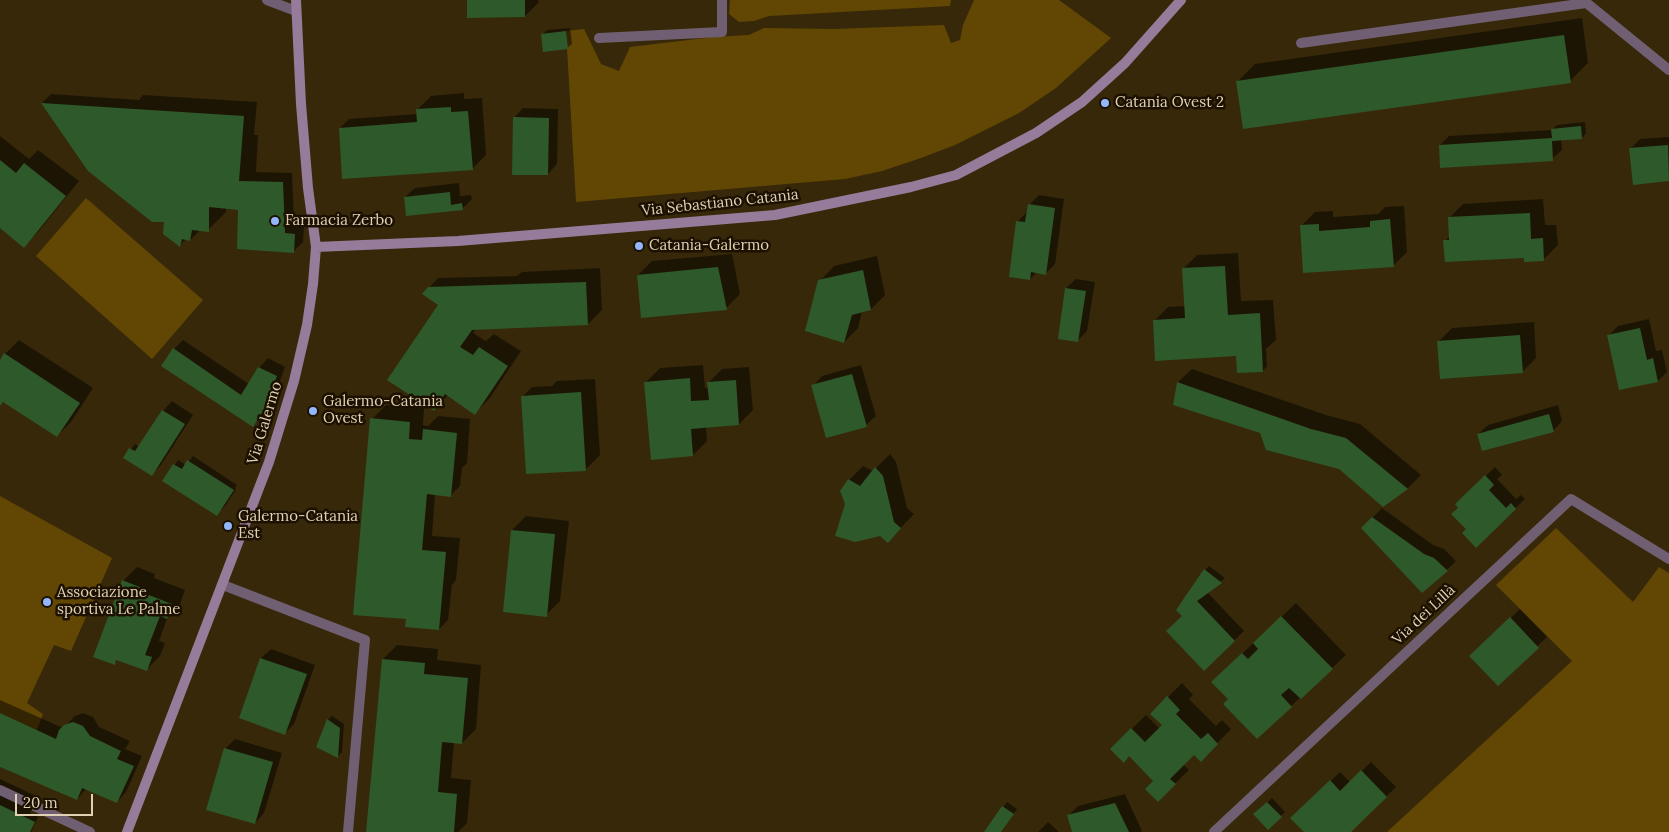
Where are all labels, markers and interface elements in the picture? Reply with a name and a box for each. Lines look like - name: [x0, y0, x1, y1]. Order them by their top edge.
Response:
- place label: Catania Ovest 2: [1115, 94, 1224, 112]
- marker: Catania Ovest 2: [1099, 97, 1111, 109]
- street label: Via Sebastiano Catania: [641, 186, 799, 220]
- place label: Farmacia Zerbo: [285, 212, 393, 230]
- marker: Farmacia Zerbo: [269, 215, 281, 227]
- place label: Catania-Galermo: [649, 237, 769, 255]
- marker: Catania-Galermo: [633, 240, 645, 252]
- street label: Via Galermo: [244, 379, 286, 467]
- place label: Galermo-Catania Ovest: [323, 393, 443, 428]
- marker: Galermo-Catania Ovest: [307, 405, 319, 417]
- place label: Galermo-Catania Est: [238, 508, 358, 543]
- marker: Galermo-Catania Est: [222, 520, 234, 532]
- street label: Via dei Lillà: [1389, 581, 1459, 649]
- place label: Associazione sportiva Le Palme: [57, 584, 180, 619]
- marker: Associazione sportiva Le Palme: [41, 596, 53, 608]
- scale bar: [18, 784, 95, 816]
- text: 20 m: [23, 793, 58, 812]

